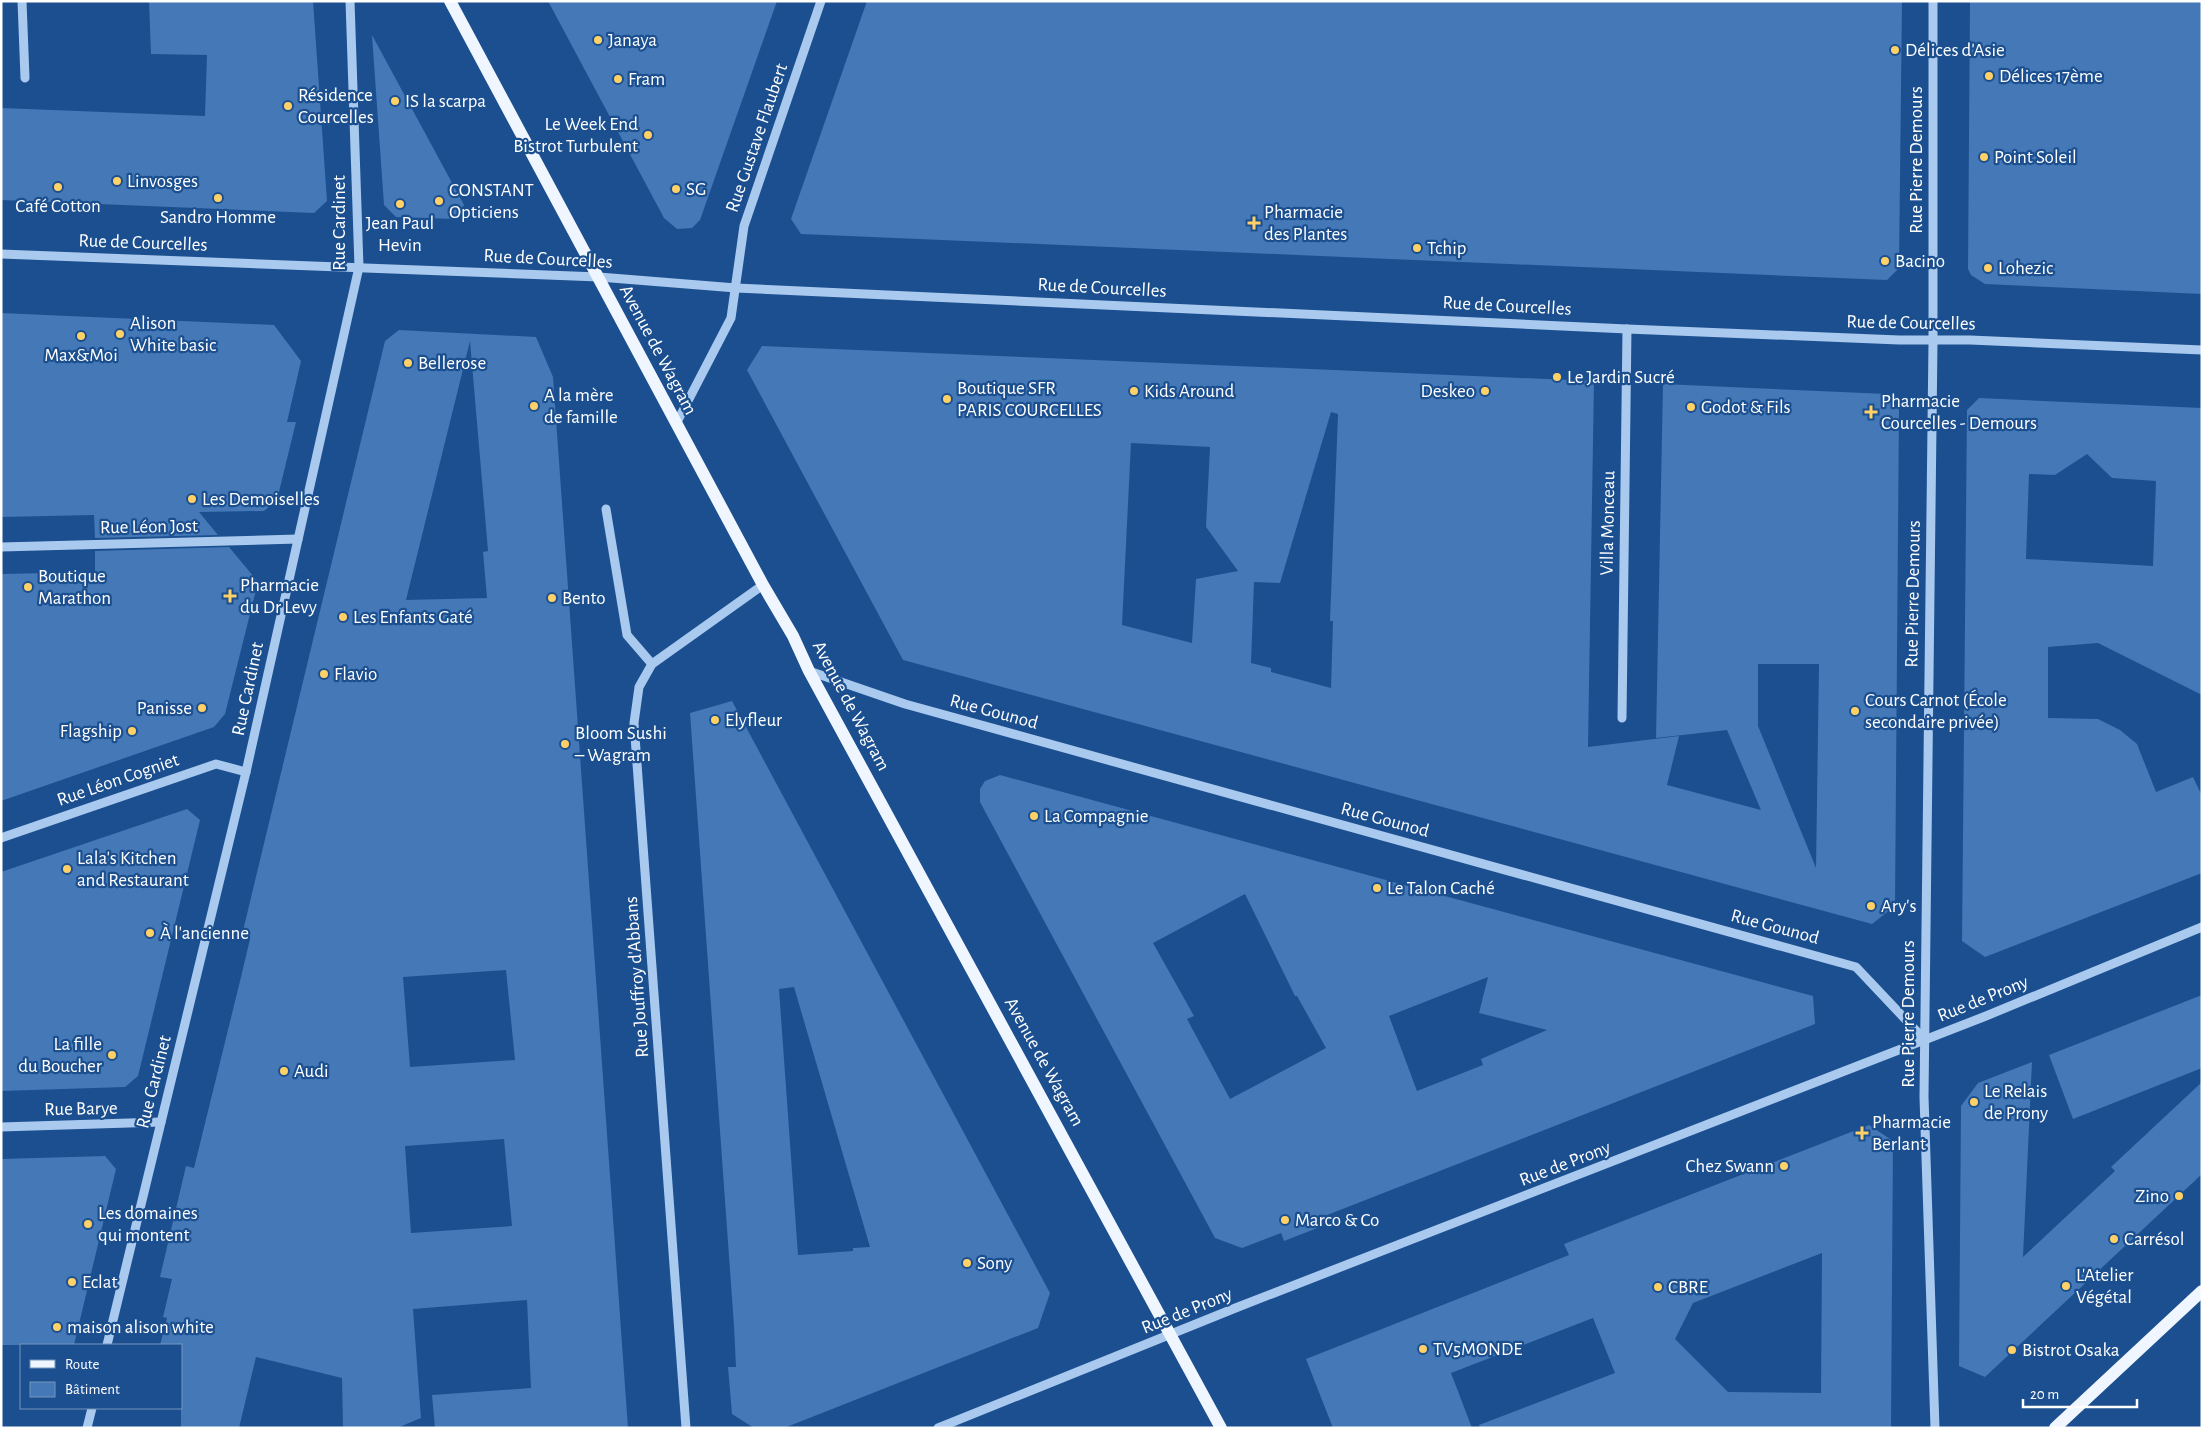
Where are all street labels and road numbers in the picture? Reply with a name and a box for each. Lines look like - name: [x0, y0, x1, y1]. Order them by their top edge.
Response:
- street label: Rue Gustave Flaubert: [723, 61, 791, 215]
- street label: Rue Pierre Demours: [1907, 86, 1926, 234]
- street label: Rue Cardinet: [330, 175, 349, 271]
- street label: Rue de Courcelles: [78, 231, 208, 255]
- street label: Rue de Courcelles: [483, 246, 613, 272]
- street label: Rue de Courcelles: [1037, 275, 1167, 301]
- street label: Avenue de Wagram: [616, 282, 700, 418]
- street label: Rue de Courcelles: [1442, 293, 1572, 319]
- street label: Rue de Courcelles: [1846, 312, 1976, 334]
- street label: Villa Monceau: [1598, 470, 1618, 576]
- street label: Rue Léon Jost: [100, 517, 198, 537]
- street label: Rue Pierre Demours: [1902, 520, 1924, 668]
- street label: Avenue de Wagram: [809, 638, 893, 774]
- street label: Rue Cardinet: [229, 640, 267, 738]
- street label: Rue Gounod: [948, 691, 1040, 733]
- street label: Rue Léon Cogniet: [55, 750, 181, 810]
- street label: Rue Gounod: [1339, 799, 1431, 841]
- street label: Rue Jouffroy d'Abbans: [622, 896, 652, 1058]
- street label: Rue Gounod: [1729, 906, 1821, 948]
- street label: Rue Pierre Demours: [1899, 940, 1918, 1088]
- street label: Rue de Prony: [1935, 972, 2031, 1026]
- street label: Avenue de Wagram: [1001, 994, 1087, 1130]
- street label: Rue Cardinet: [133, 1033, 175, 1131]
- street label: Rue Barye: [44, 1099, 118, 1119]
- street label: Rue de Prony: [1517, 1138, 1613, 1190]
- street label: Rue de Prony: [1139, 1284, 1235, 1338]

